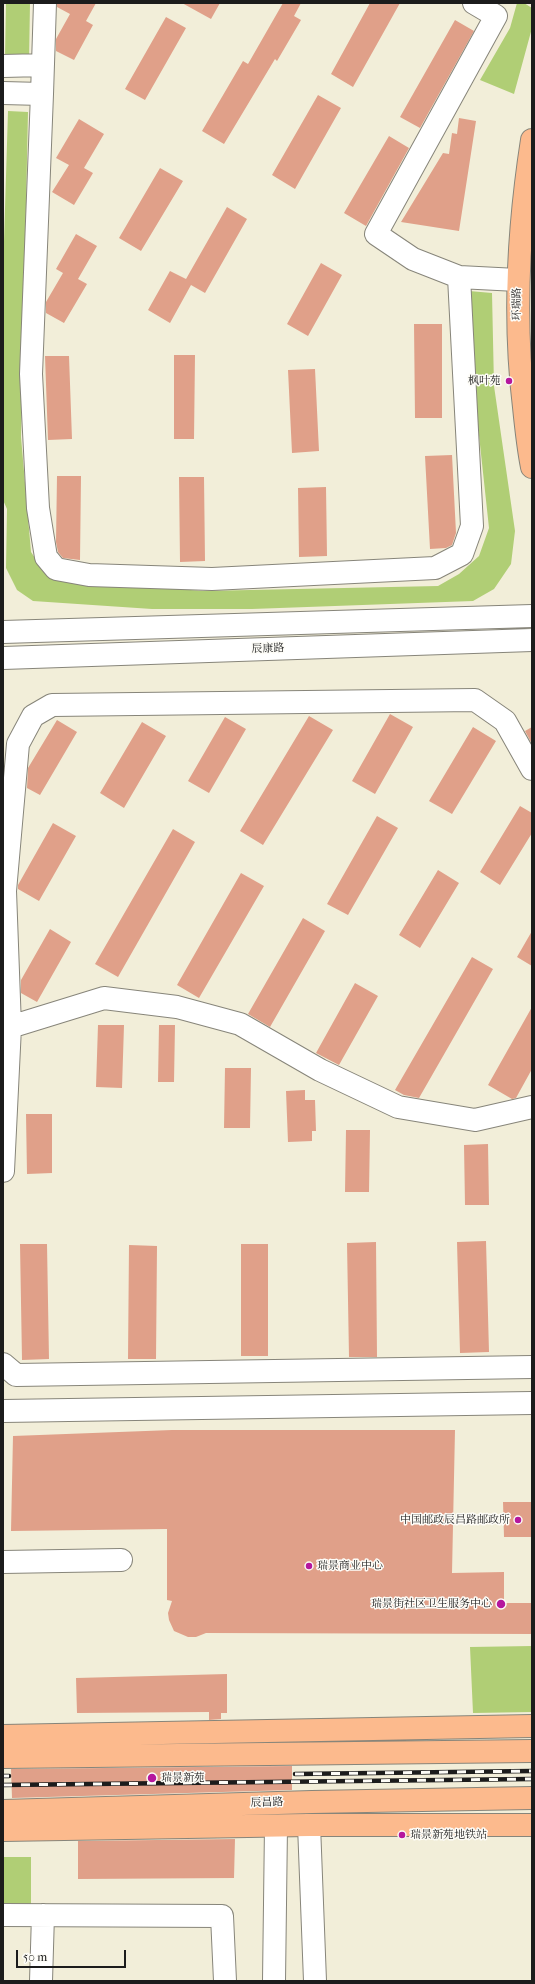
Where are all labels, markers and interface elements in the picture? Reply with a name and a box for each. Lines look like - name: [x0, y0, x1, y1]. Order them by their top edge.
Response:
- street label: 环瑞路: [510, 288, 524, 320]
- place label: 枫叶苑: [468, 374, 501, 388]
- marker: 枫叶苑: [504, 376, 514, 386]
- street label: 辰康路: [251, 642, 285, 656]
- place label: 中国邮政辰昌路邮政所: [400, 1513, 510, 1527]
- marker: 中国邮政辰昌路邮政所: [513, 1515, 523, 1525]
- place label: 瑞景商业中心: [317, 1559, 383, 1573]
- marker: 瑞景商业中心: [304, 1561, 314, 1571]
- place label: 瑞景街社区卫生服务中心: [371, 1597, 492, 1611]
- marker: 瑞景街社区卫生服务中心: [495, 1598, 507, 1610]
- place label: 瑞景新苑: [161, 1771, 205, 1785]
- marker: 瑞景新苑: [146, 1772, 158, 1784]
- street label: 辰昌路: [250, 1796, 284, 1810]
- place label: 瑞景新苑地铁站: [410, 1828, 487, 1842]
- marker: 瑞景新苑地铁站: [397, 1830, 407, 1840]
- scale bar: [18, 1942, 128, 1968]
- text: 50 m: [23, 1950, 47, 1964]

